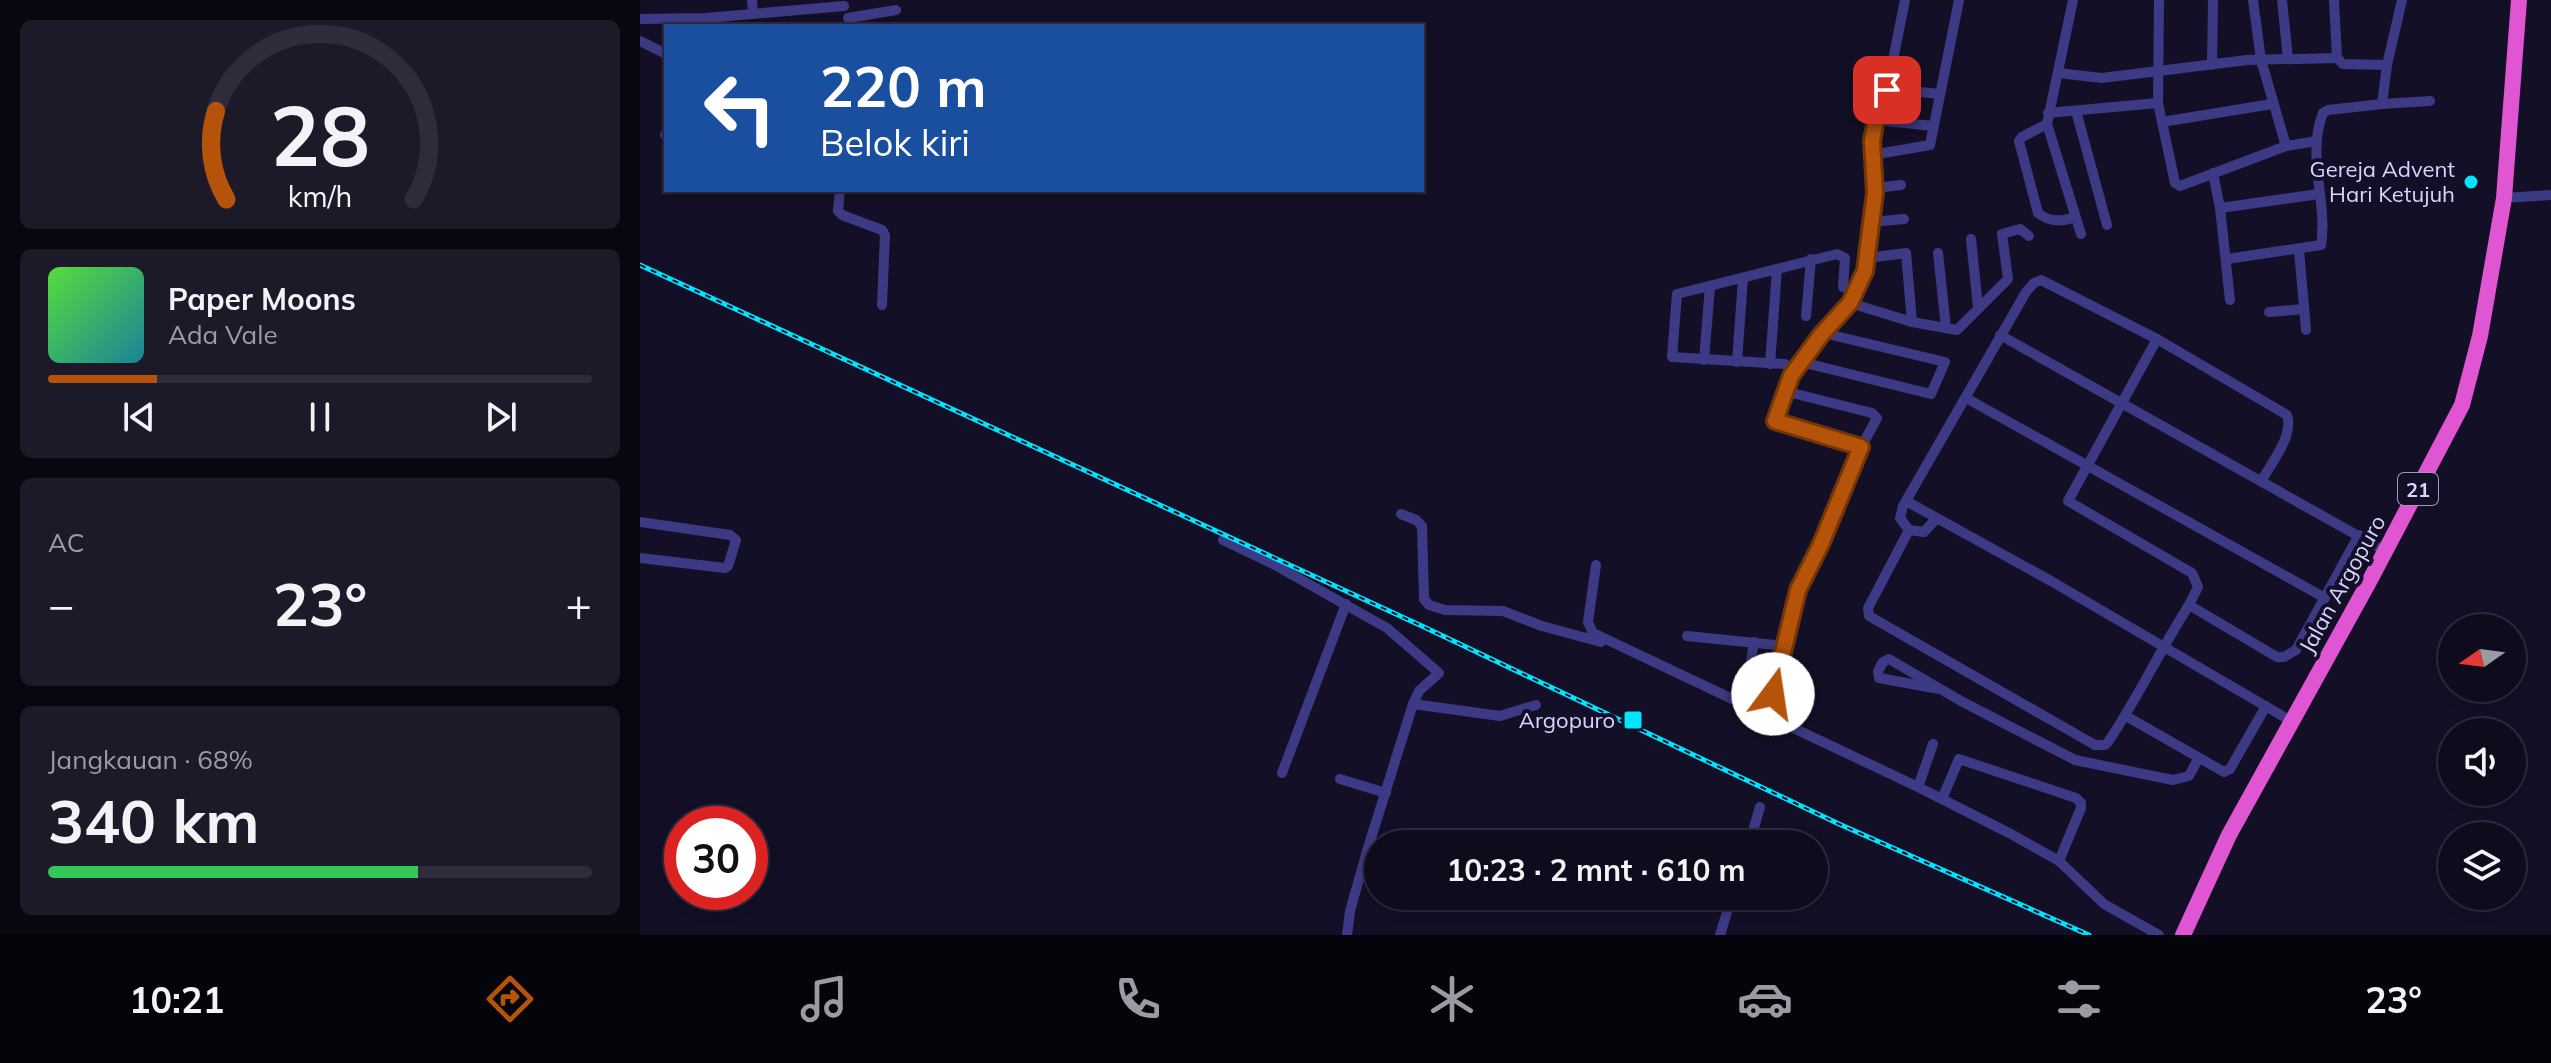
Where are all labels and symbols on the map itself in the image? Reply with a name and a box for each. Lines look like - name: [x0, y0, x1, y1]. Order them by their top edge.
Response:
- pin: [1853, 56, 1921, 124]
- place label: Gereja Advent Hari Ketujuh: [2310, 155, 2455, 208]
- marker: Gereja Advent Hari Ketujuh: [2462, 173, 2480, 191]
- road number: 21: [2398, 473, 2438, 505]
- street label: Jalan Argopuro: [2293, 510, 2391, 658]
- north arrow: [2438, 614, 2526, 702]
- position arrow: [1731, 652, 1815, 736]
- place label: Argopuro: [1519, 706, 1615, 734]
- marker: Argopuro: [1622, 709, 1644, 731]
- speed limit sign: 30: [664, 806, 768, 910]

